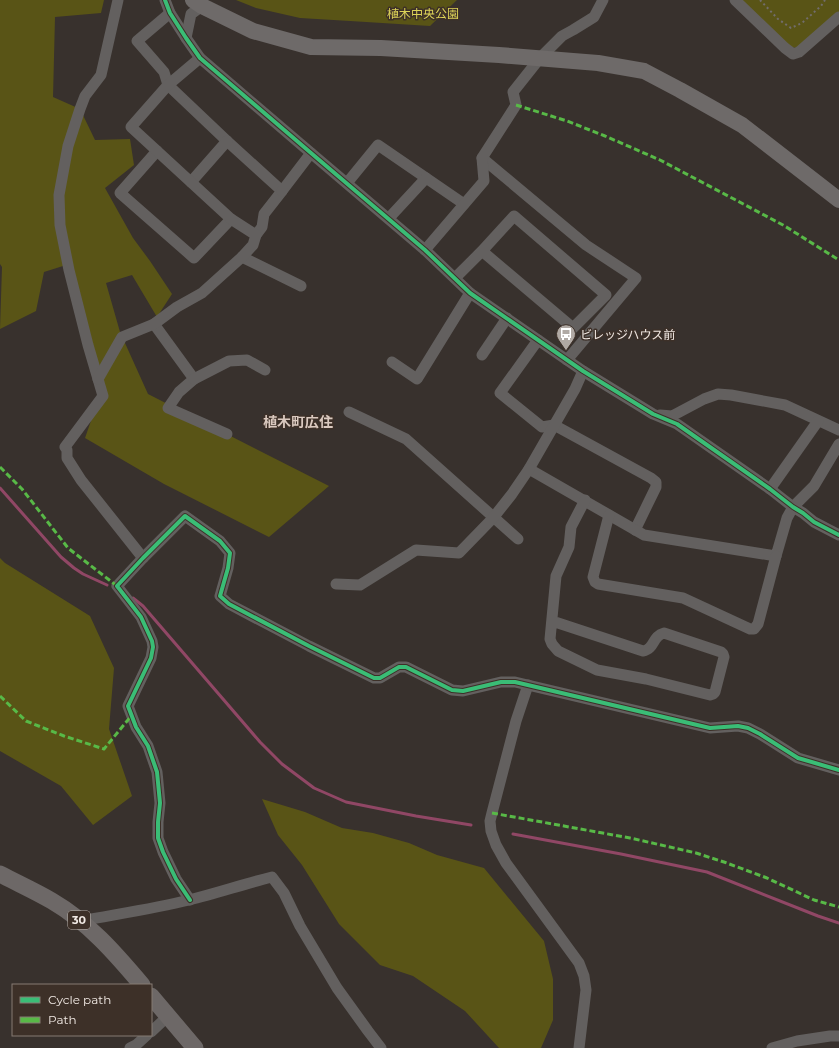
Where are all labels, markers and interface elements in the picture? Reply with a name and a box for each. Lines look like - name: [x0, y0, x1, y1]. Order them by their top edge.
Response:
- park label: 植木中央公園: [387, 6, 459, 21]
- bus stop icon: ビレッジハウス前: [555, 323, 577, 351]
- place label: ビレッジハウス前: [580, 327, 675, 342]
- district label: 植木町広住: [263, 413, 333, 431]
- road number: 30: [68, 911, 90, 929]
- legend: [12, 984, 152, 1036]
- text: Cycle path: [48, 992, 111, 1007]
- text: Path: [48, 1012, 77, 1027]

